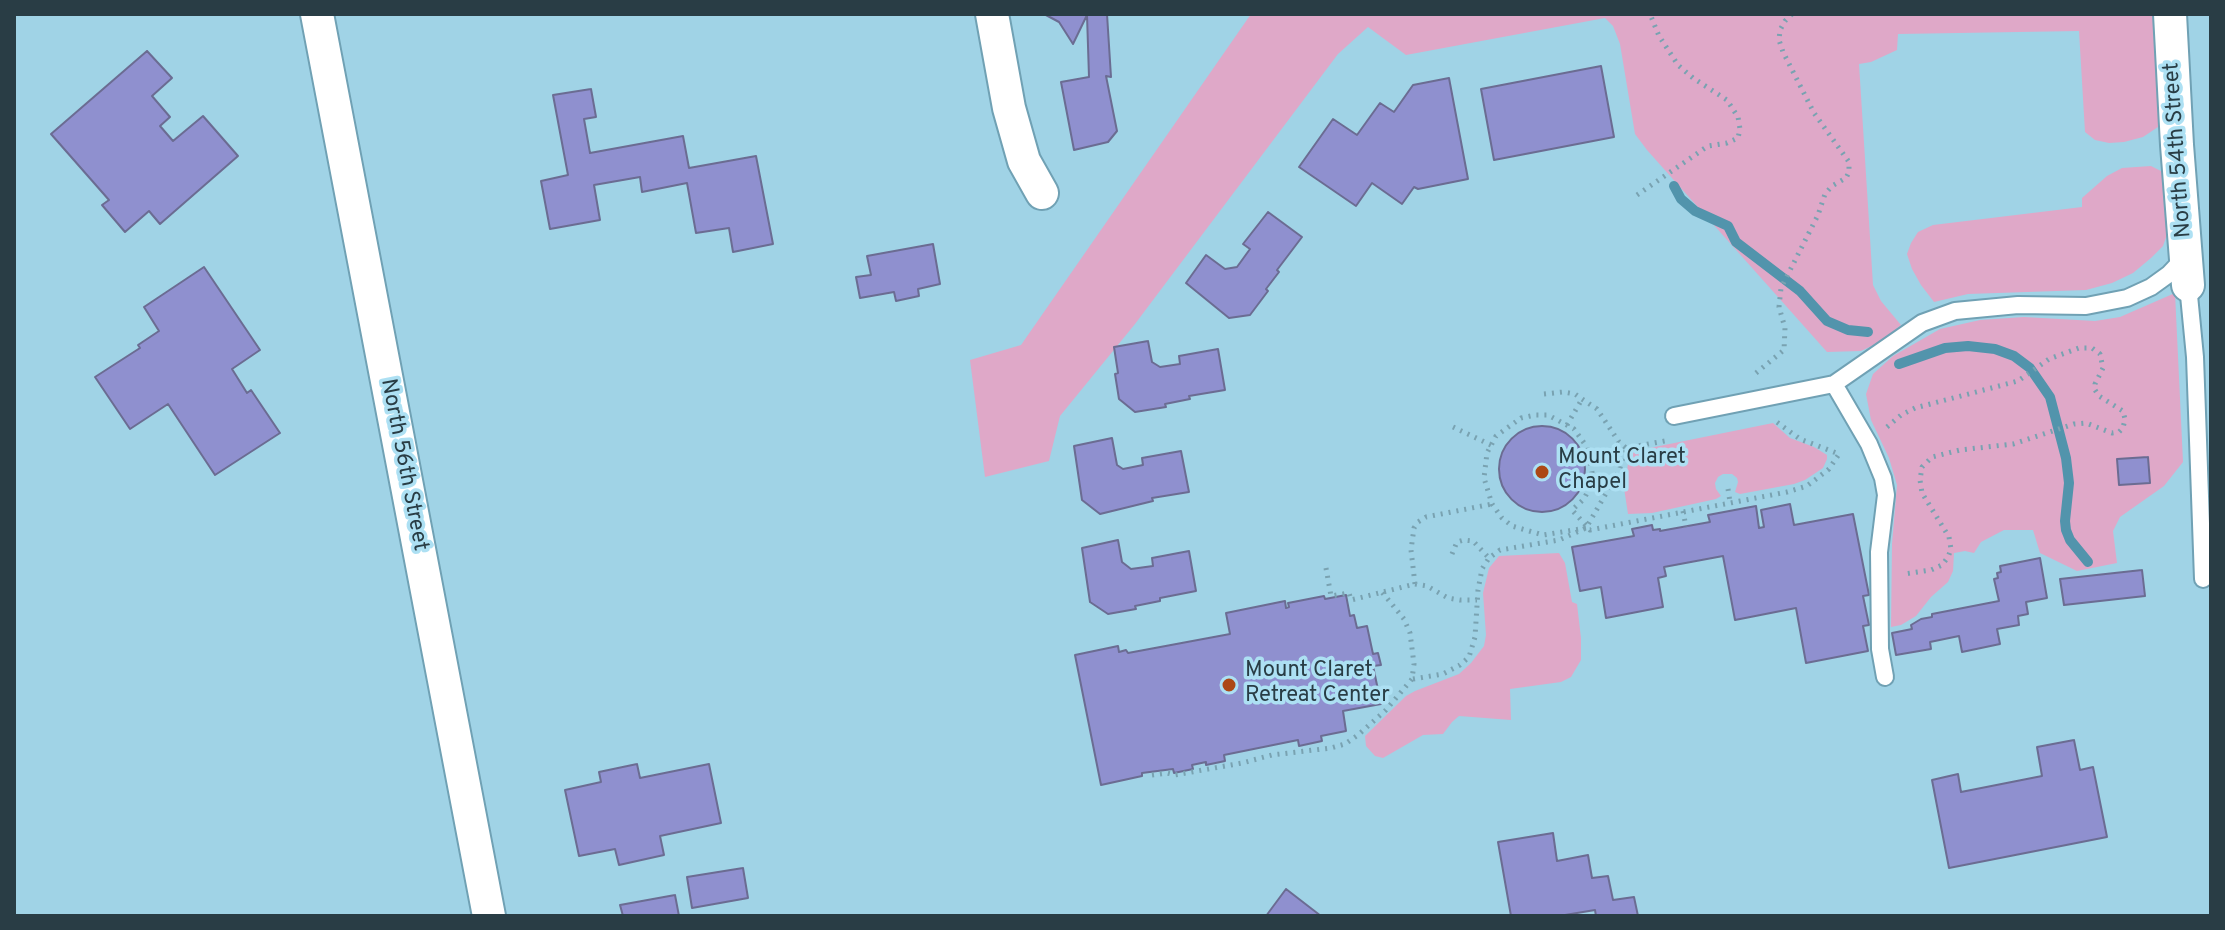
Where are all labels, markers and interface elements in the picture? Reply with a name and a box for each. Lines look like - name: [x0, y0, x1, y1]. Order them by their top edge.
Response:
- street label: North 54th Street: [2160, 61, 2198, 239]
- street label: North 56th Street: [373, 377, 433, 553]
- place label: Mount Claret Chapel: [1558, 446, 1686, 498]
- marker: Mount Claret Chapel: [1533, 463, 1551, 481]
- place label: Mount Claret Retreat Center: [1245, 659, 1390, 710]
- marker: Mount Claret Retreat Center: [1220, 676, 1238, 694]

